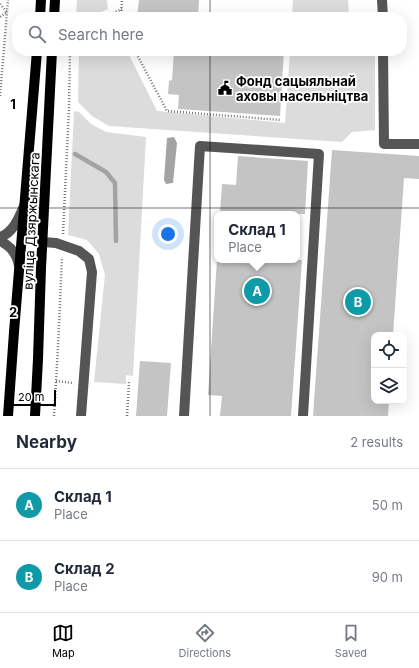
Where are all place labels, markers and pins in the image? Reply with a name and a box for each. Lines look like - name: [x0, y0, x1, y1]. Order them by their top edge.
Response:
- place label: Фонд сацыяльнай аховы насельніцтва: [236, 73, 368, 104]
- public building icon: Фонд сацыяльнай аховы насельніцтва: [217, 80, 233, 96]
- pin: A: [244, 276, 270, 306]
- pin: B: [345, 287, 371, 317]

